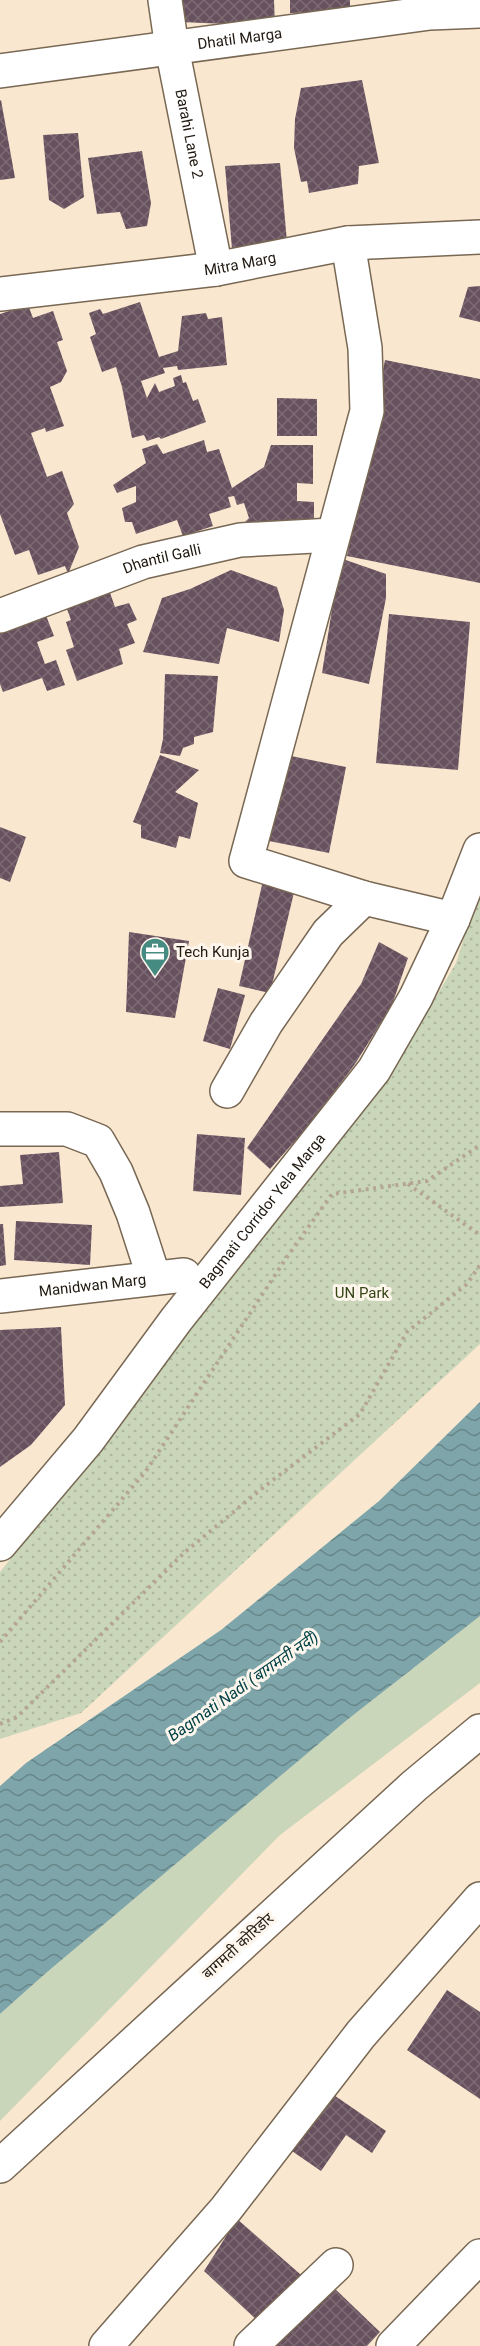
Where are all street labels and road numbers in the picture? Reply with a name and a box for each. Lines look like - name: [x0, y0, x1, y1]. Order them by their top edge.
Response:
- street label: Dhatil Marga: [196, 24, 283, 53]
- street label: Barahi Lane 2: [171, 87, 207, 180]
- street label: Mitra Marg: [203, 248, 278, 279]
- street label: Dhantil Galli: [120, 540, 203, 578]
- street label: Bagmati Corridor Yela Marga: [195, 1130, 329, 1292]
- street label: Manidwan Marg: [38, 1270, 147, 1301]
- street label: बागमती कोरिडोर: [199, 1909, 278, 1983]

